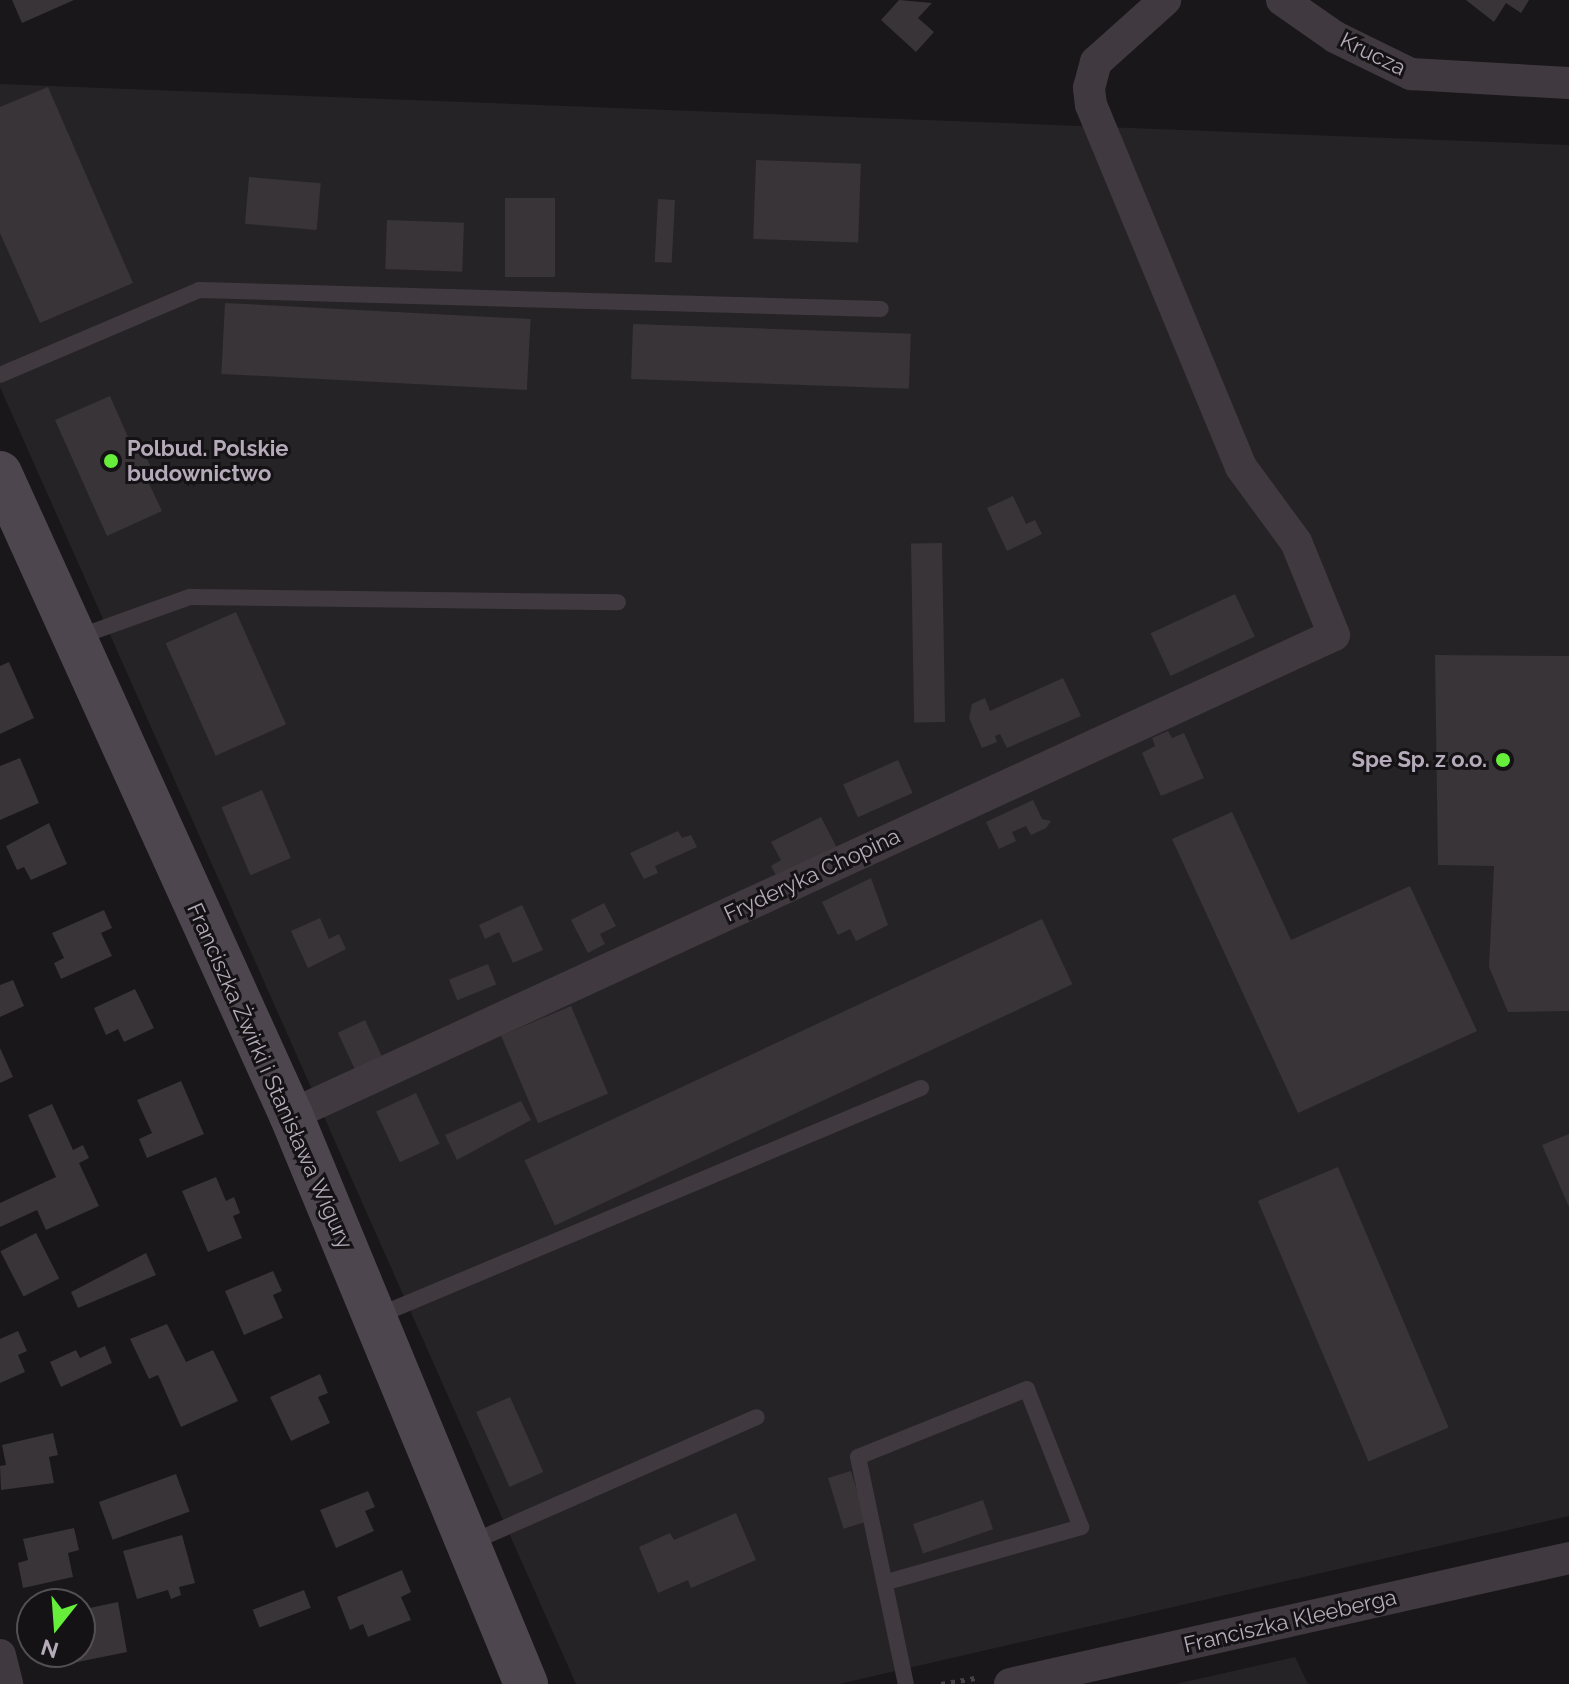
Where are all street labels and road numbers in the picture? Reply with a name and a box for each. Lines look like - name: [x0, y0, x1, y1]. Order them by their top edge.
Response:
- street label: Krucza: [1336, 27, 1410, 81]
- street label: Fryderyka Chopina: [720, 823, 904, 927]
- street label: Franciszka Żwirki i Stanisława Wigury: [181, 899, 359, 1253]
- street label: Franciszka Kleeberga: [1181, 1584, 1399, 1658]

